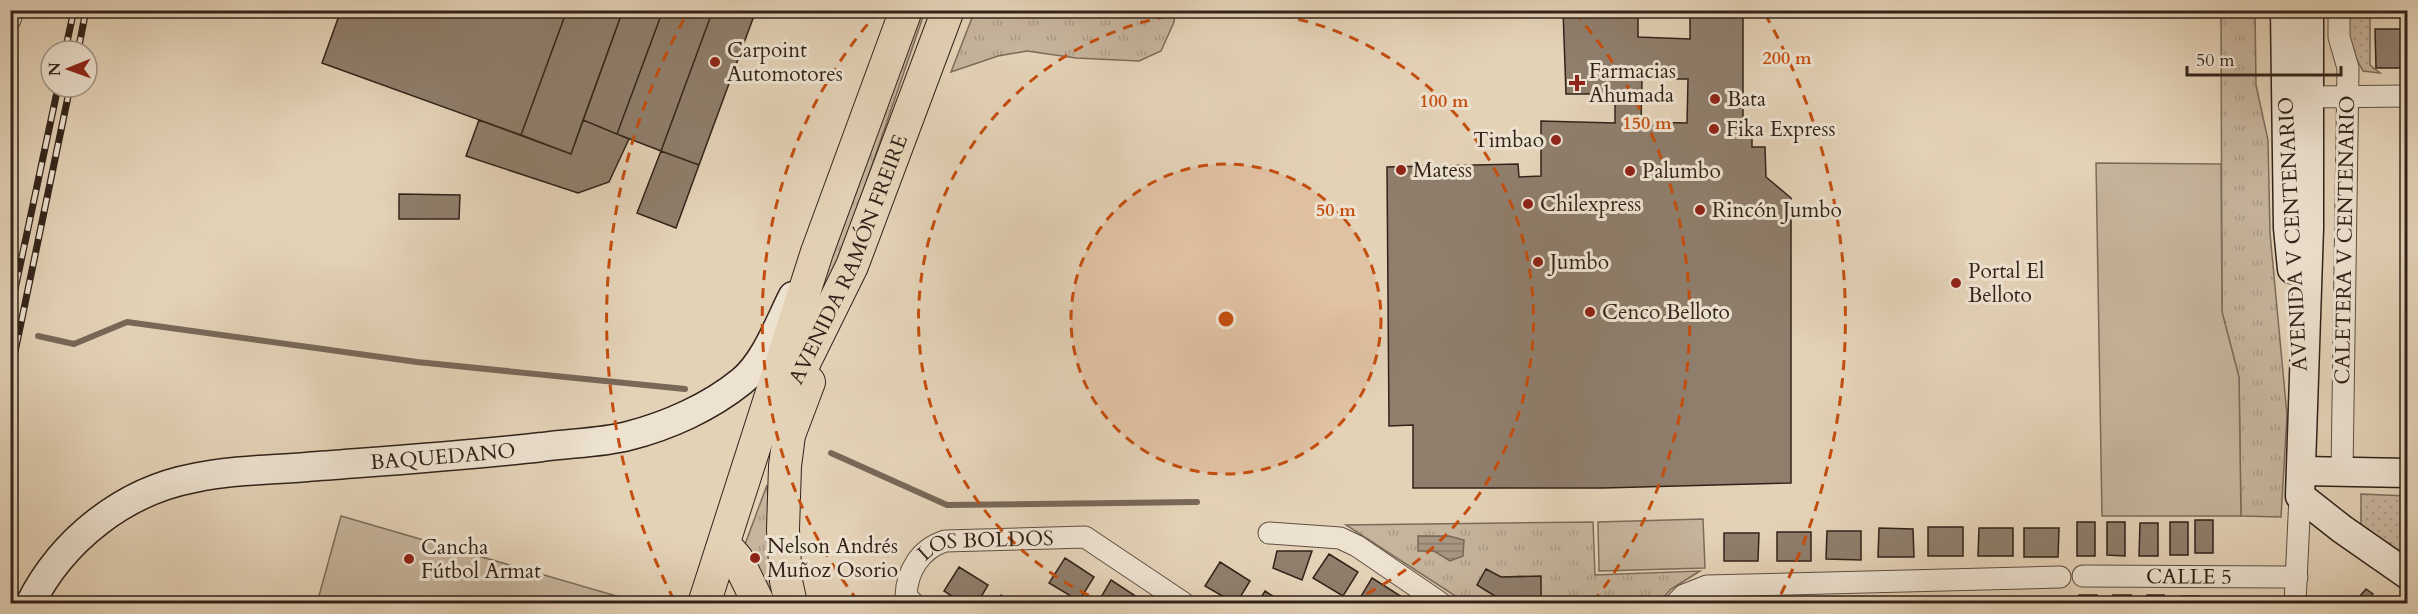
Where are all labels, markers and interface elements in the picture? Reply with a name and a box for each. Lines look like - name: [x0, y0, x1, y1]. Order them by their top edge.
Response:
- place label: Carpoint Automotores: [727, 36, 843, 89]
- north arrow: [39, 39, 99, 99]
- scale bar: [2187, 39, 2342, 77]
- text: 200 m: [1762, 46, 1812, 71]
- text: 50 m: [2196, 48, 2235, 73]
- marker: Carpoint Automotores: [708, 55, 722, 69]
- place label: Farmacias Ahumada: [1589, 57, 1676, 110]
- text: N: [44, 62, 66, 76]
- marker: Farmacias Ahumada: [1570, 76, 1584, 90]
- place label: Bata: [1727, 85, 1766, 114]
- text: 100 m: [1419, 89, 1469, 114]
- marker: Bata: [1708, 92, 1722, 106]
- street label: CALETERA V CENTENARIO: [2328, 95, 2362, 385]
- street label: AVENIDA V CENTENARIO: [2271, 96, 2315, 372]
- text: 150 m: [1622, 111, 1672, 136]
- place label: Fika Express: [1726, 115, 1836, 144]
- marker: Fika Express: [1707, 122, 1721, 136]
- place label: Timbao: [1473, 126, 1544, 155]
- street label: AVENIDA RAMÓN FREIRE: [781, 130, 915, 389]
- marker: Timbao: [1549, 133, 1563, 147]
- place label: Matess: [1413, 156, 1472, 185]
- place label: Palumbo: [1642, 157, 1721, 186]
- marker: Matess: [1394, 163, 1408, 177]
- marker: Palumbo: [1623, 164, 1637, 178]
- place label: Chilexpress: [1540, 190, 1641, 219]
- place label: Rincón Jumbo: [1712, 196, 1842, 225]
- marker: Chilexpress: [1521, 197, 1535, 211]
- text: 50 m: [1316, 198, 1356, 223]
- marker: Rincón Jumbo: [1693, 203, 1707, 217]
- place label: Jumbo: [1547, 248, 1609, 277]
- marker: Jumbo: [1531, 255, 1545, 269]
- place label: Portal El Belloto: [1968, 257, 2044, 310]
- marker: Portal El Belloto: [1949, 276, 1963, 290]
- place label: Cenco Belloto: [1602, 298, 1730, 327]
- marker: Cenco Belloto: [1583, 305, 1597, 319]
- centre of rings: [1216, 309, 1236, 329]
- street label: BAQUEDANO: [369, 436, 517, 477]
- street label: LOS BOLDOS: [911, 523, 1054, 567]
- place label: Nelson Andrés Muñoz Osorio: [767, 532, 898, 585]
- place label: Cancha Fútbol Armat: [421, 533, 541, 586]
- marker: Nelson Andrés Muñoz Osorio: [748, 551, 762, 565]
- marker: Cancha Fútbol Armat: [402, 552, 416, 566]
- street label: CALLE 5: [2146, 562, 2232, 591]

